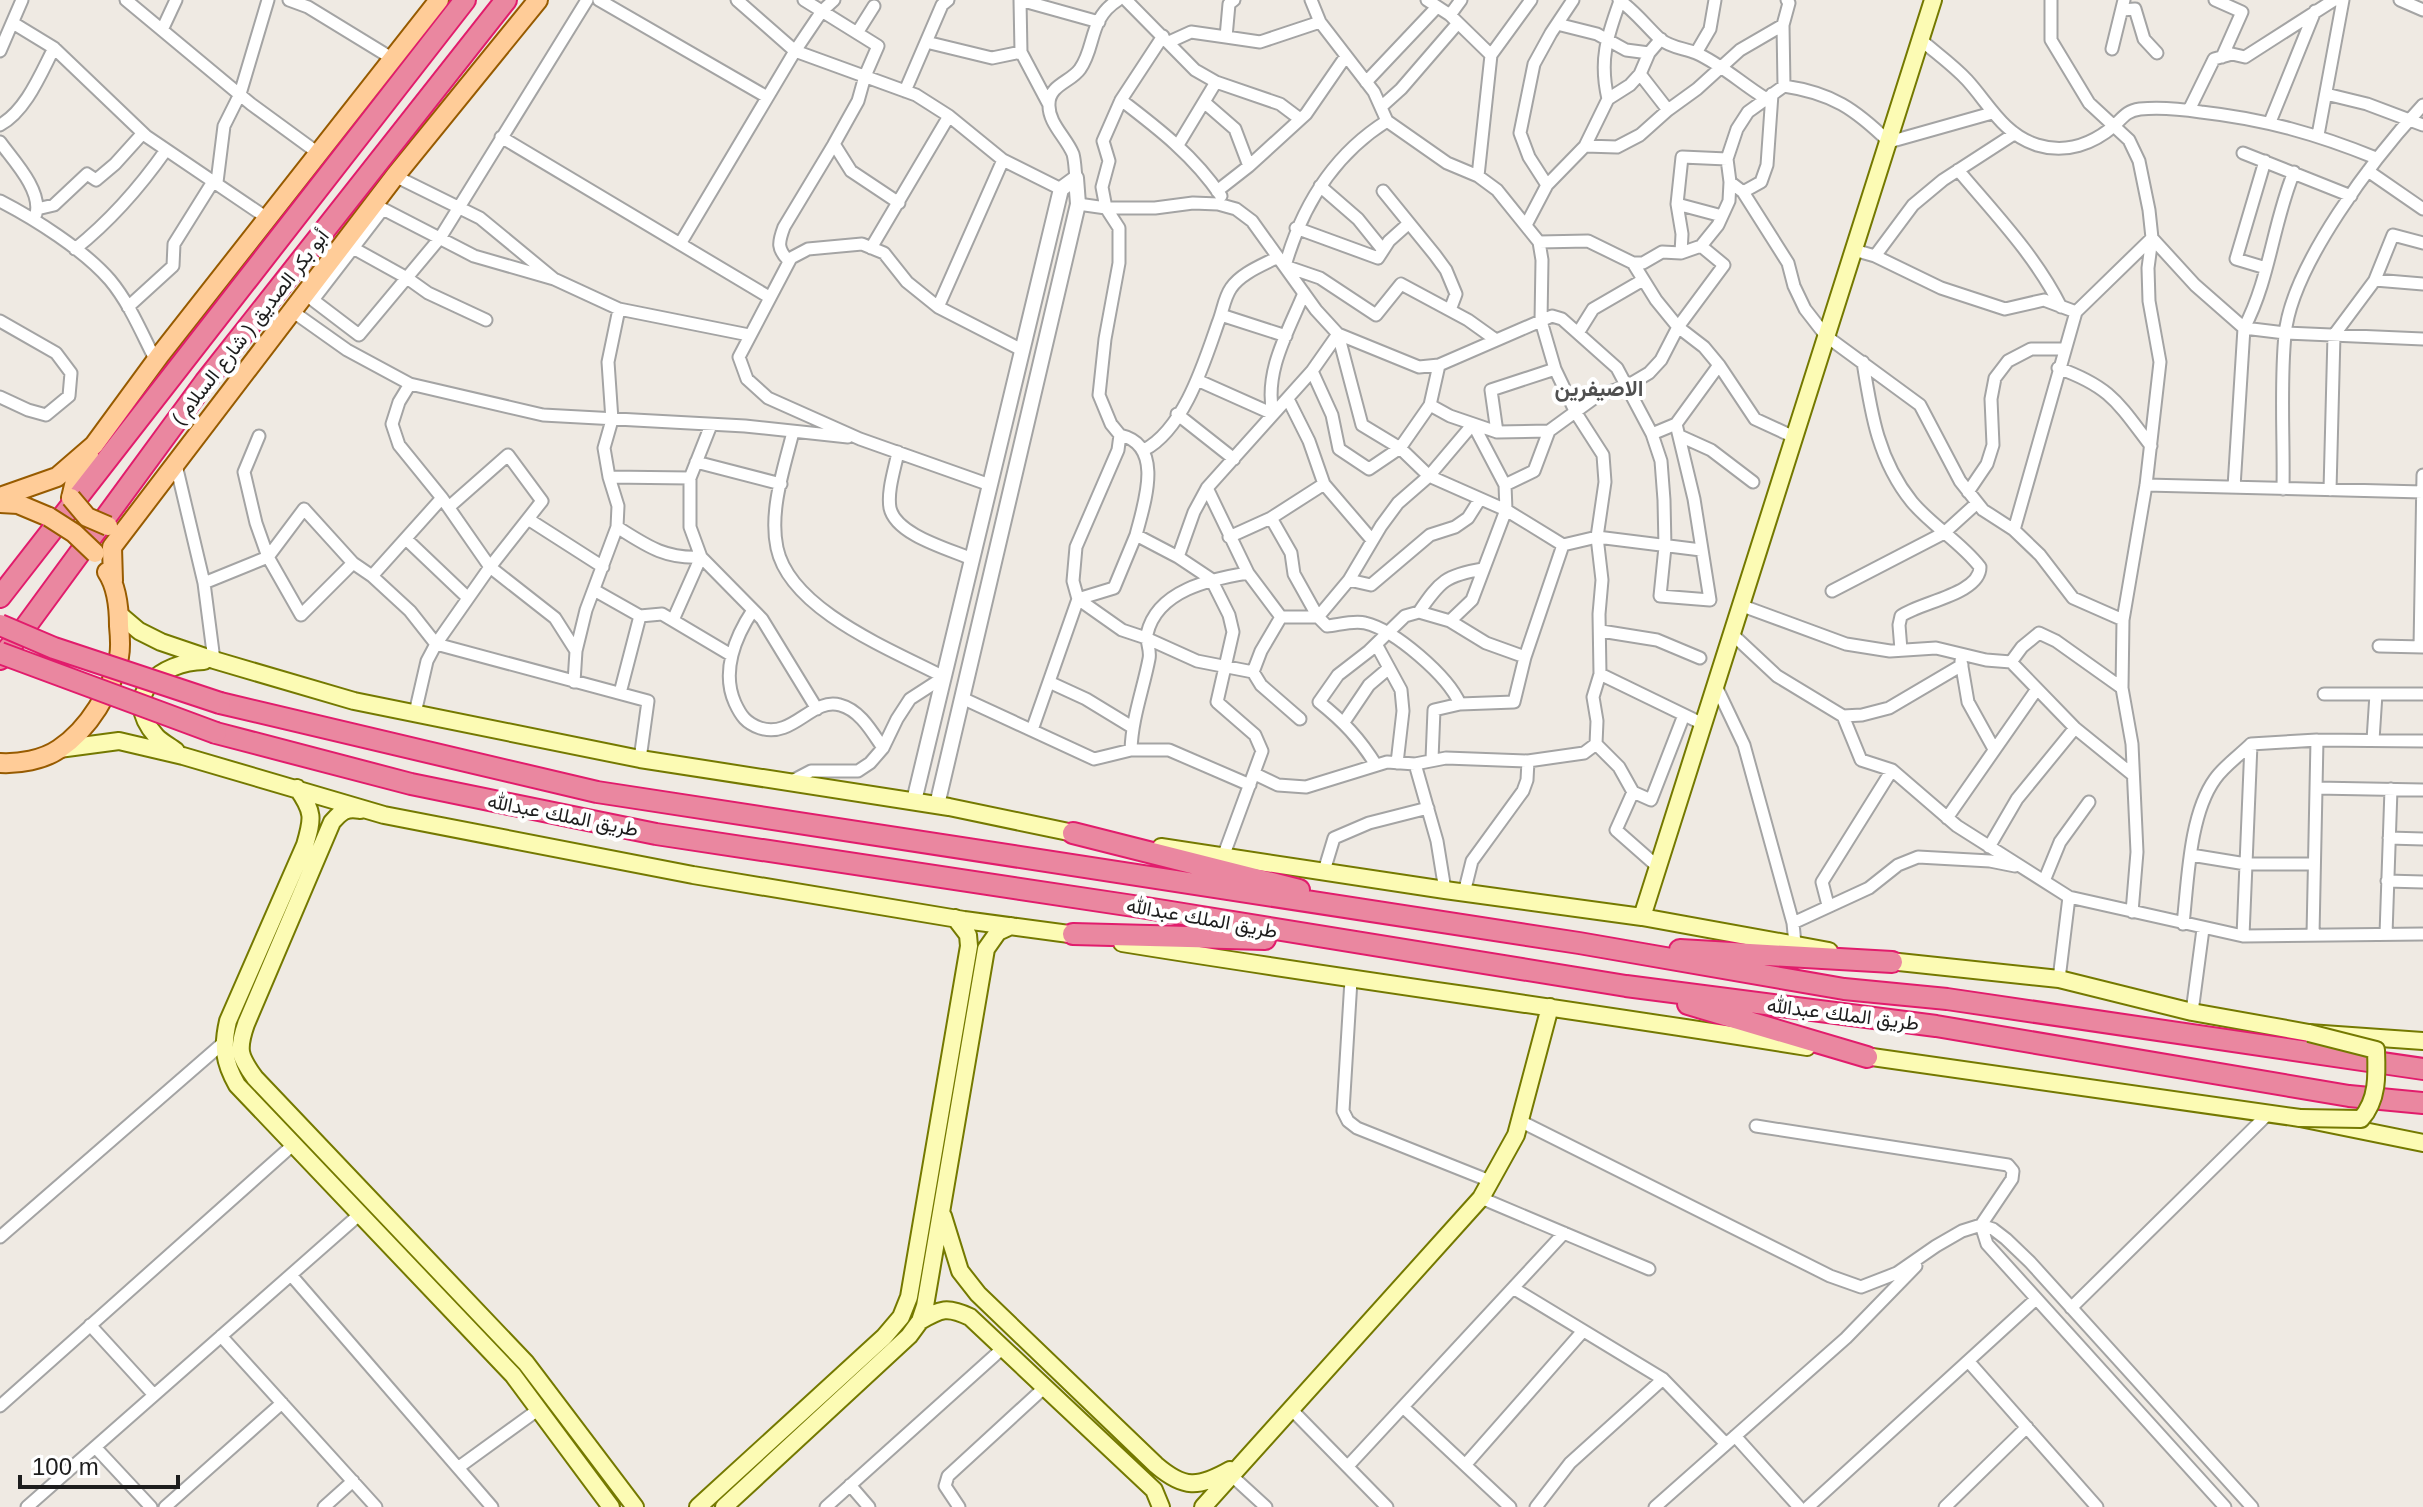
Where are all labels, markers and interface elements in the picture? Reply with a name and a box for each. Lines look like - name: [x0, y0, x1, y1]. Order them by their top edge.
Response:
- street label: ( شارع السلام ) أبو بكر الصديق: [167, 225, 336, 431]
- district label: الاصيفرين: [1555, 376, 1643, 402]
- street label: طريق الملك عبدالله: [485, 789, 640, 842]
- street label: طريق الملك عبدالله: [1124, 893, 1279, 944]
- street label: طريق الملك عبدالله: [1765, 993, 1920, 1036]
- scale bar: [20, 1439, 178, 1489]
- text: 100 m: [32, 1453, 99, 1480]

